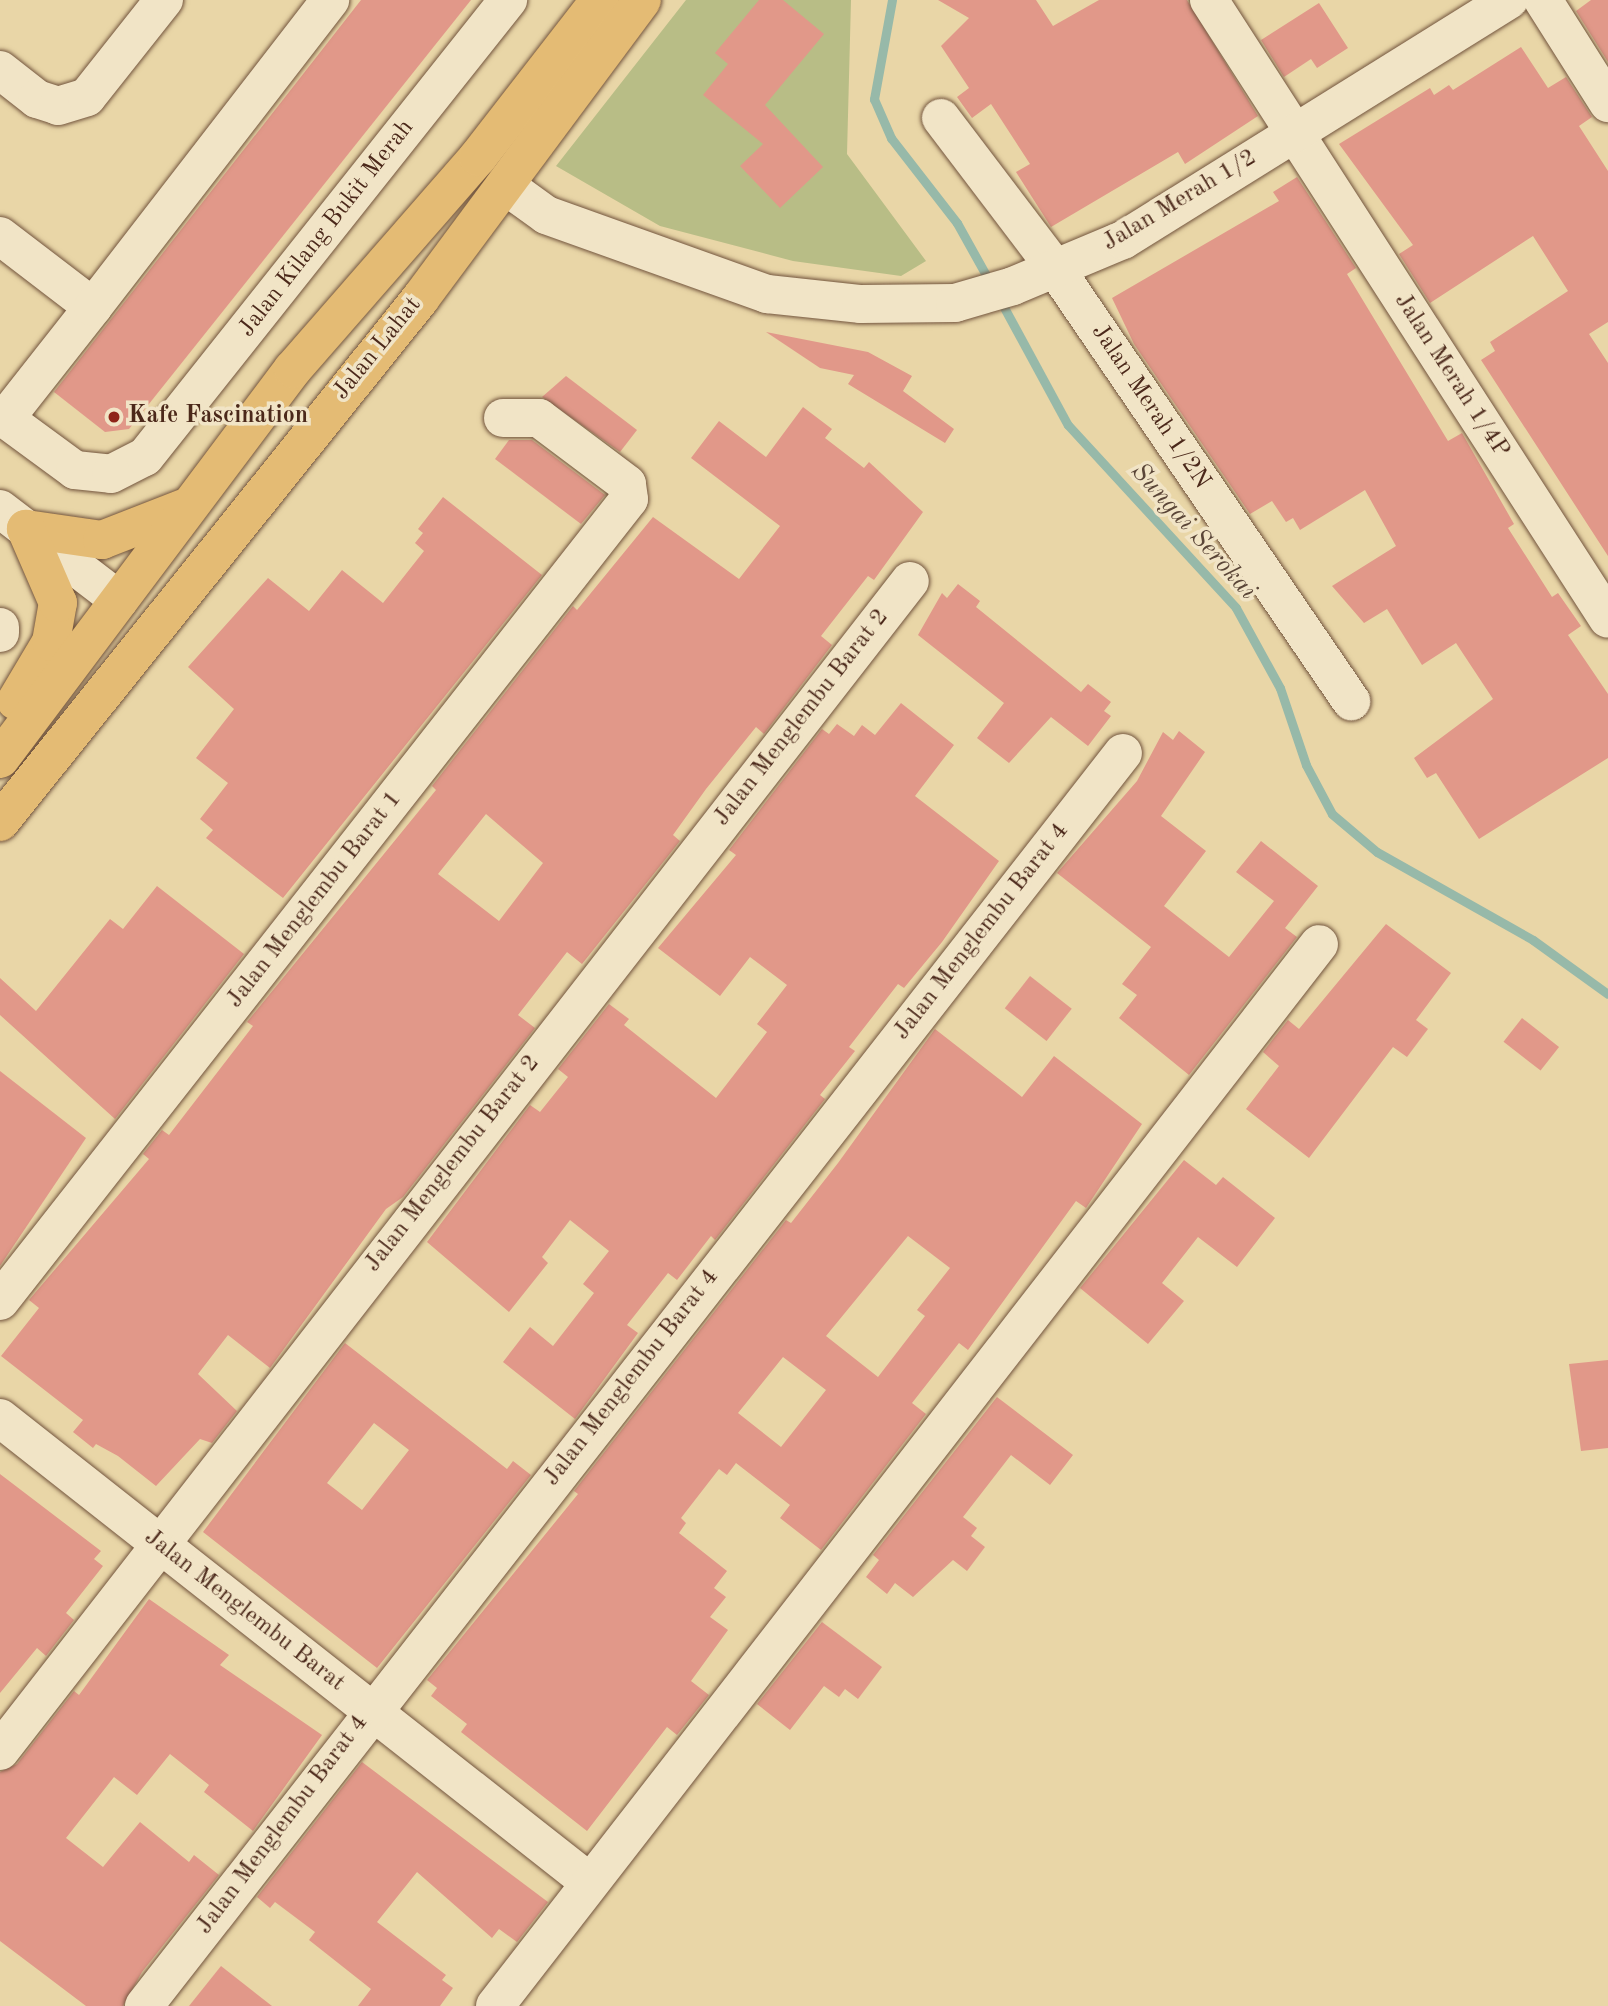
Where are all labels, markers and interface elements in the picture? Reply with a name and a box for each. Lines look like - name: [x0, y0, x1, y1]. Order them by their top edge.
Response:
- street label: Jalan Kilang Bukit Merah: [233, 115, 421, 343]
- street label: Jalan Merah 1/2: [1098, 144, 1262, 258]
- street label: Jalan Merah 1/4P: [1387, 288, 1515, 464]
- street label: Jalan Lahat: [328, 292, 428, 406]
- street label: Jalan Merah 1/2N: [1084, 319, 1216, 495]
- place label: Kafe Fascination: [128, 403, 308, 431]
- marker: Kafe Fascination: [106, 409, 122, 425]
- water label: Sungai Serokai: [1123, 457, 1263, 607]
- street label: Jalan Menglembu Barat 2: [708, 604, 896, 832]
- street label: Jalan Menglembu Barat 1: [221, 786, 409, 1014]
- street label: Jalan Menglembu Barat 4: [888, 818, 1076, 1046]
- street label: Jalan Menglembu Barat 2: [359, 1050, 547, 1278]
- street label: Jalan Menglembu Barat 4: [538, 1264, 726, 1492]
- street label: Jalan Menglembu Barat: [138, 1524, 350, 1698]
- street label: Jalan Menglembu Barat 4: [191, 1710, 375, 1940]

